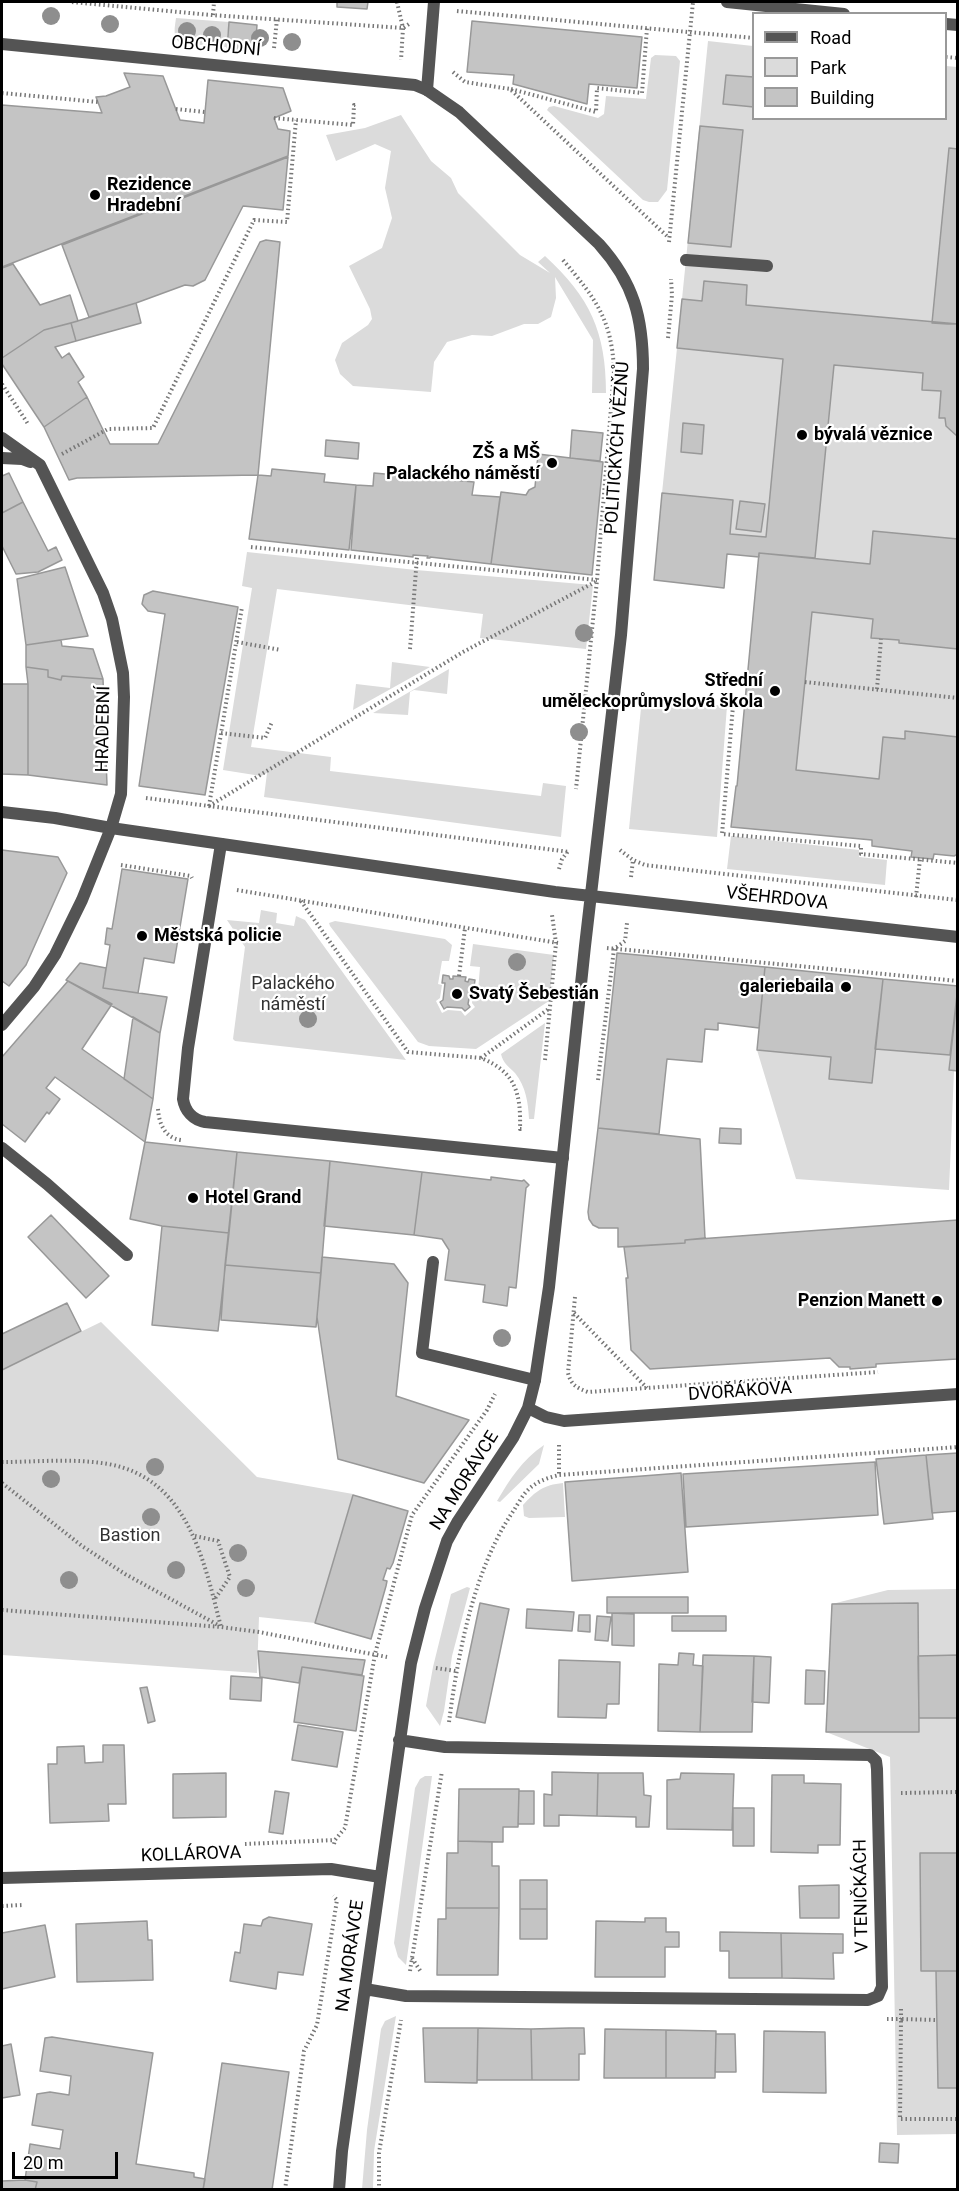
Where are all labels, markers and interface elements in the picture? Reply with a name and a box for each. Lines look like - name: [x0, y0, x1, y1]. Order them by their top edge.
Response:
- legend: [752, 12, 947, 120]
- text: Road: [810, 27, 851, 48]
- street label: OBCHODNÍ: [170, 32, 262, 62]
- text: Park: [810, 57, 846, 78]
- text: Building: [810, 87, 874, 108]
- place label: Rezidence Hradební: [107, 174, 191, 216]
- marker: Rezidence Hradební: [88, 188, 102, 202]
- street label: POLITICKÝCH VĚZŇŮ: [601, 361, 635, 535]
- place label: bývalá věznice: [814, 424, 932, 446]
- marker: bývalá věznice: [795, 428, 809, 442]
- place label: ZŠ a MŠ Palackého náměstí: [386, 442, 540, 484]
- marker: ZŠ a MŠ Palackého náměstí: [545, 456, 559, 470]
- place label: Střední uměleckoprůmyslová škola: [542, 670, 763, 712]
- marker: Střední uměleckoprůmyslová škola: [768, 684, 782, 698]
- street label: HRADEBNÍ: [92, 685, 116, 773]
- street label: VŠEHRDOVA: [725, 883, 829, 915]
- place label: Městská policie: [154, 925, 281, 947]
- marker: Městská policie: [135, 929, 149, 943]
- park label: Palackého náměstí: [251, 973, 335, 1016]
- place label: galeriebaila: [740, 976, 834, 998]
- marker: galeriebaila: [839, 980, 853, 994]
- place label: Svatý Šebestián: [469, 983, 599, 1005]
- marker: Svatý Šebestián: [450, 987, 464, 1001]
- place label: Hotel Grand: [205, 1187, 301, 1209]
- marker: Hotel Grand: [186, 1191, 200, 1205]
- place label: Penzion Manett: [798, 1290, 925, 1312]
- marker: Penzion Manett: [930, 1294, 944, 1308]
- street label: DVOŘÁKOVA: [687, 1378, 793, 1406]
- street label: NA MORÁVCE: [426, 1428, 504, 1534]
- park label: Bastion: [100, 1525, 160, 1547]
- street label: V TENIČKÁCH: [850, 1839, 874, 1953]
- street label: KOLLÁROVA: [140, 1842, 242, 1868]
- street label: NA MORÁVCE: [332, 1899, 370, 2013]
- scale bar: [15, 2140, 122, 2178]
- text: 20 m: [23, 2152, 63, 2173]

